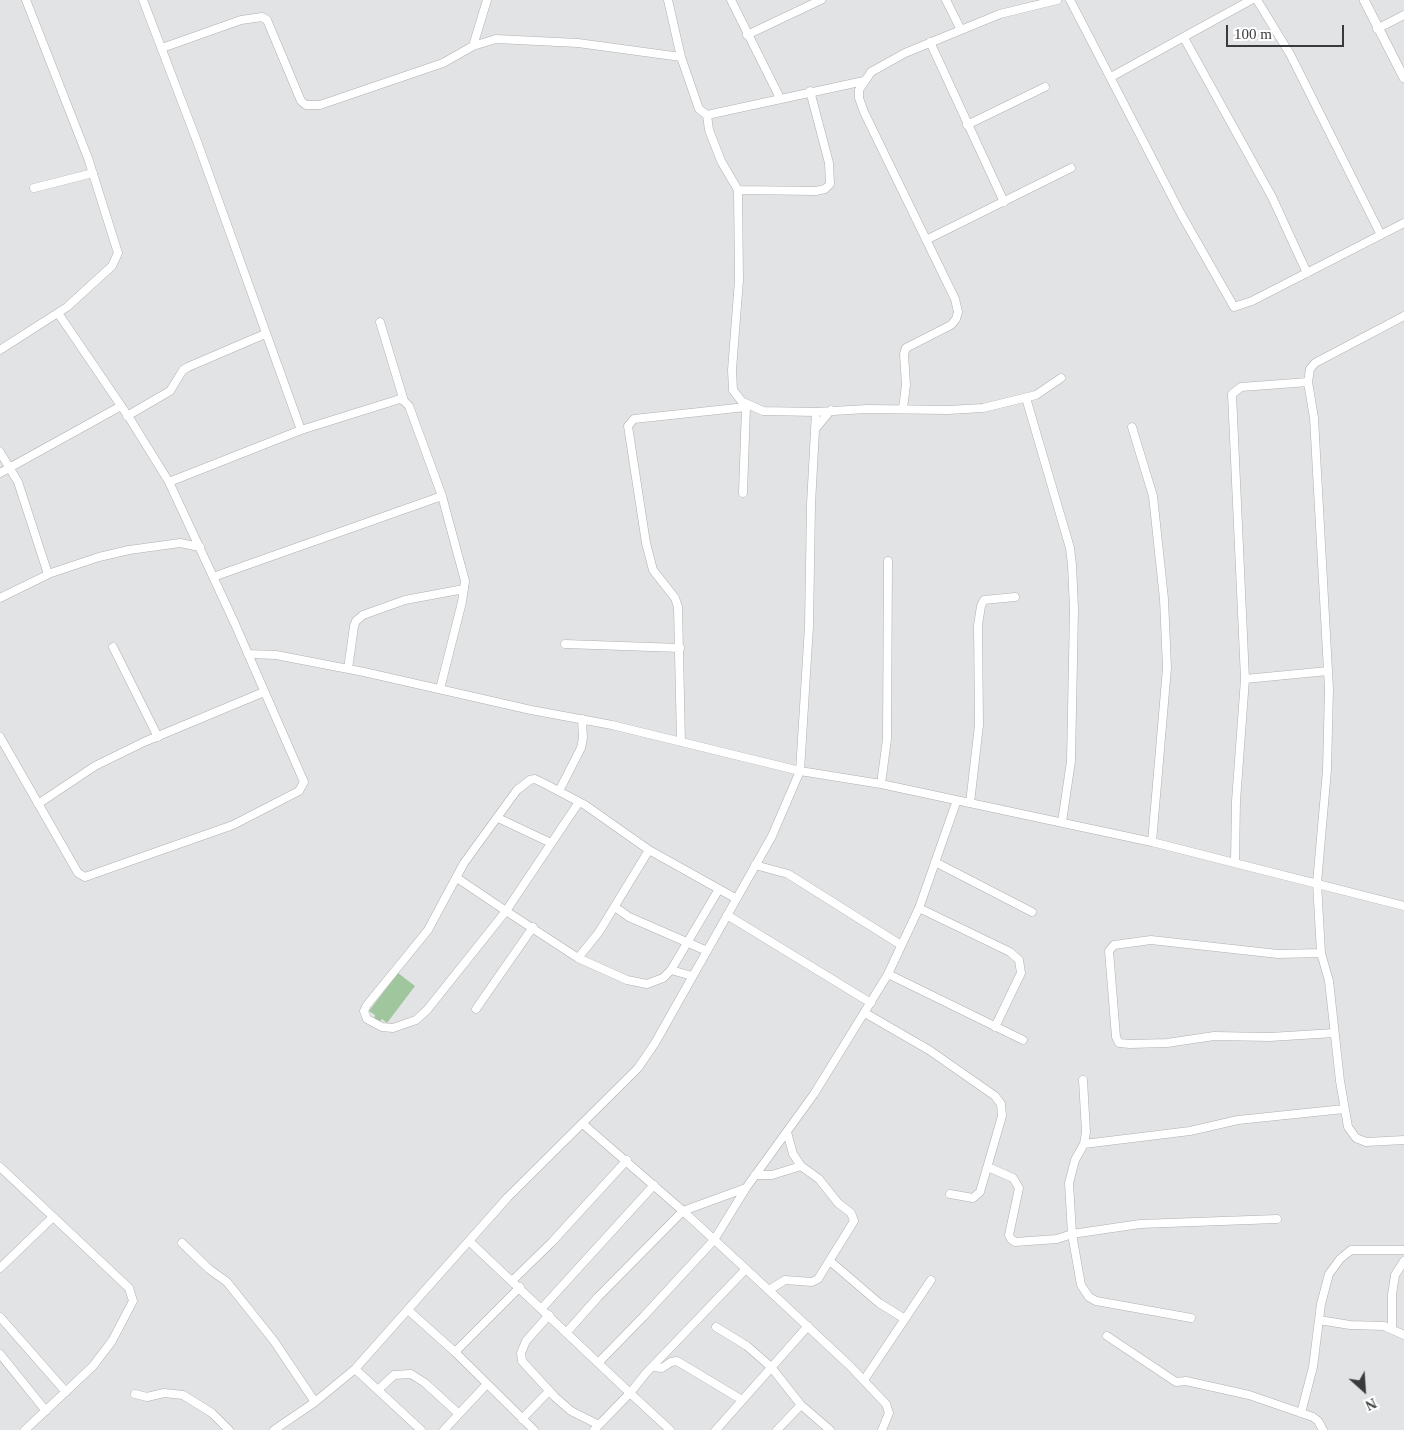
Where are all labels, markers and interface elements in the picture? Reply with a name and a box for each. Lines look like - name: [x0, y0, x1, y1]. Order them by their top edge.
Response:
- scale bar: [1229, 15, 1346, 47]
- text: 100 m: [1234, 26, 1272, 42]
- north arrow: [1339, 1365, 1389, 1415]
- text: N: [1363, 1395, 1379, 1413]

